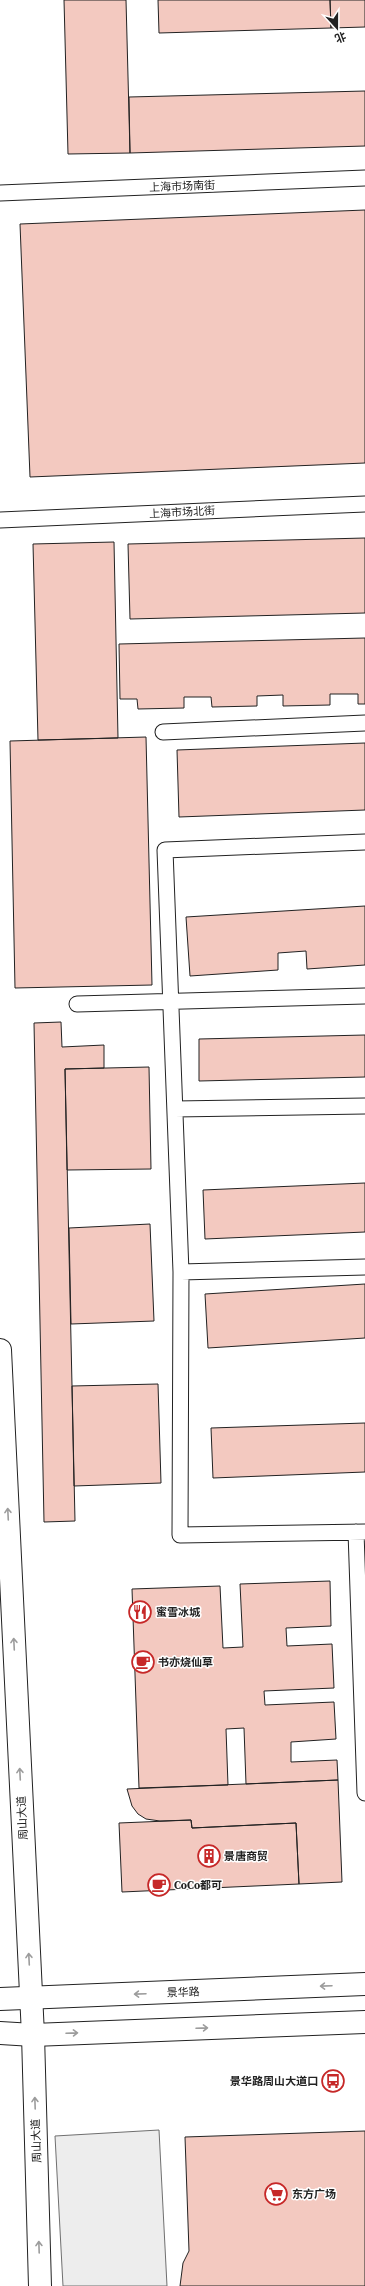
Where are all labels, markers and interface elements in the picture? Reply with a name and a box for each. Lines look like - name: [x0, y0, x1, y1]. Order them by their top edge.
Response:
- north arrow: [317, 8, 357, 48]
- text: 北: [333, 28, 348, 46]
- street label: 上海市场南街: [149, 178, 215, 195]
- street label: 上海市场北街: [149, 503, 215, 522]
- one-way arrow: [4, 1508, 11, 1521]
- restaurant icon: 蜜雪冰城: [127, 1599, 153, 1625]
- place label: 蜜雪冰城: [156, 1605, 201, 1620]
- one-way arrow: [10, 1638, 18, 1651]
- cafe icon: 书亦烧仙草: [130, 1649, 156, 1675]
- place label: 书亦烧仙草: [158, 1655, 213, 1670]
- one-way arrow: [16, 1768, 24, 1781]
- street label: 周山大道: [14, 1796, 31, 1840]
- building icon: 景唐商贸: [196, 1843, 222, 1869]
- place label: 景唐商贸: [224, 1849, 268, 1864]
- cafe icon: CoCo都可: [146, 1872, 172, 1898]
- place label: CoCo都可: [174, 1878, 222, 1893]
- one-way arrow: [25, 1953, 33, 1966]
- one-way arrow: [320, 1982, 333, 1990]
- street label: 景华路: [166, 1984, 200, 2001]
- one-way arrow: [134, 1990, 147, 1998]
- one-way arrow: [195, 2025, 208, 2032]
- one-way arrow: [65, 2030, 78, 2037]
- bus stop icon: 景华路周山大道口: [320, 2068, 346, 2094]
- place label: 景华路周山大道口: [230, 2074, 318, 2089]
- one-way arrow: [31, 2097, 39, 2110]
- street label: 周山大道: [28, 2119, 45, 2163]
- supermarket icon: 东方广场: [263, 2181, 289, 2207]
- place label: 东方广场: [292, 2187, 336, 2202]
- one-way arrow: [35, 2241, 43, 2254]

